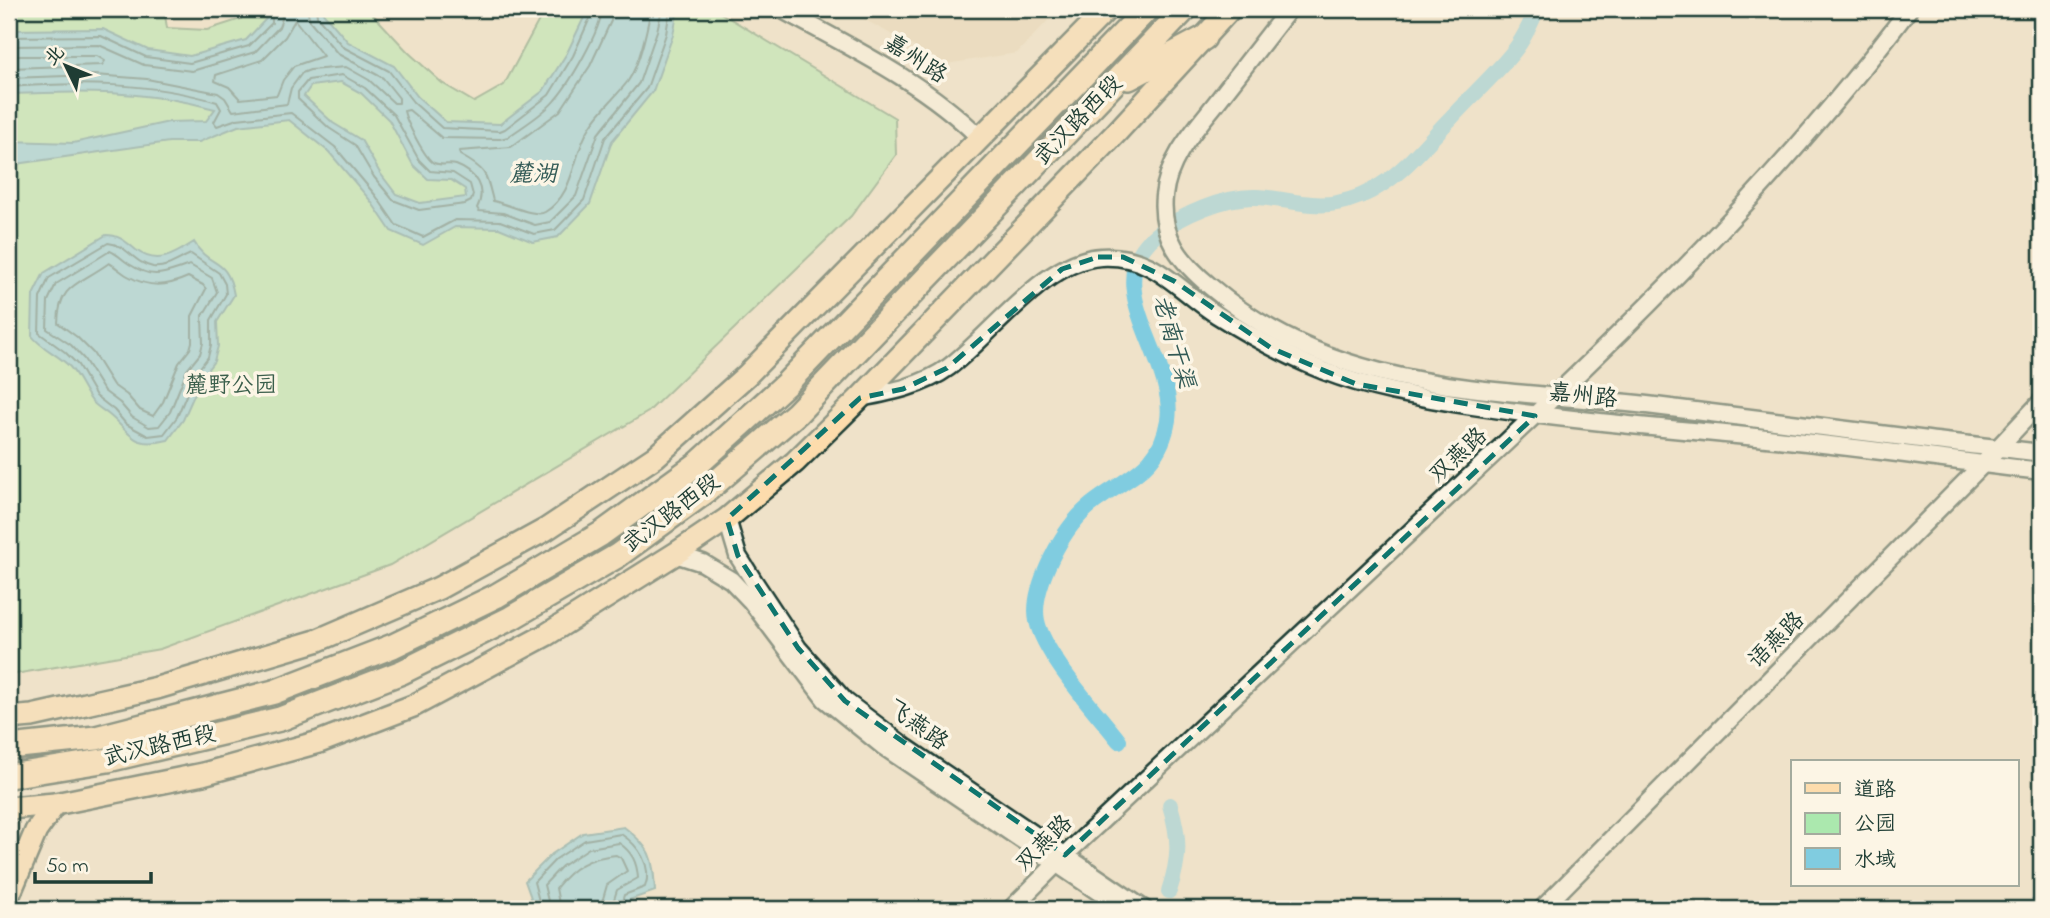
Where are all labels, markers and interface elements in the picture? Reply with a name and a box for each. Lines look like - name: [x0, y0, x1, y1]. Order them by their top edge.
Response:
- street label: 嘉州路: [877, 27, 953, 93]
- north arrow: [32, 32, 102, 102]
- text: 北: [39, 40, 72, 72]
- street label: 武汉路西段: [1027, 68, 1131, 174]
- water label: 麓湖: [509, 158, 560, 193]
- water label: 老南干渠: [1142, 291, 1203, 395]
- park label: 麓野公园: [185, 370, 277, 403]
- street label: 嘉州路: [1547, 377, 1619, 417]
- street label: 双燕路: [1423, 420, 1495, 492]
- street label: 武汉路西段: [616, 466, 728, 562]
- street label: 语燕路: [1741, 605, 1813, 677]
- street label: 飞燕路: [879, 692, 955, 760]
- street label: 武汉路西段: [100, 718, 220, 776]
- legend: [1791, 760, 2018, 886]
- text: 道路: [1854, 776, 1896, 806]
- street label: 双燕路: [1009, 808, 1081, 880]
- text: 公园: [1854, 810, 1896, 840]
- scale bar: [35, 841, 150, 885]
- text: 水域: [1854, 846, 1896, 876]
- text: 50 m: [46, 852, 89, 882]

